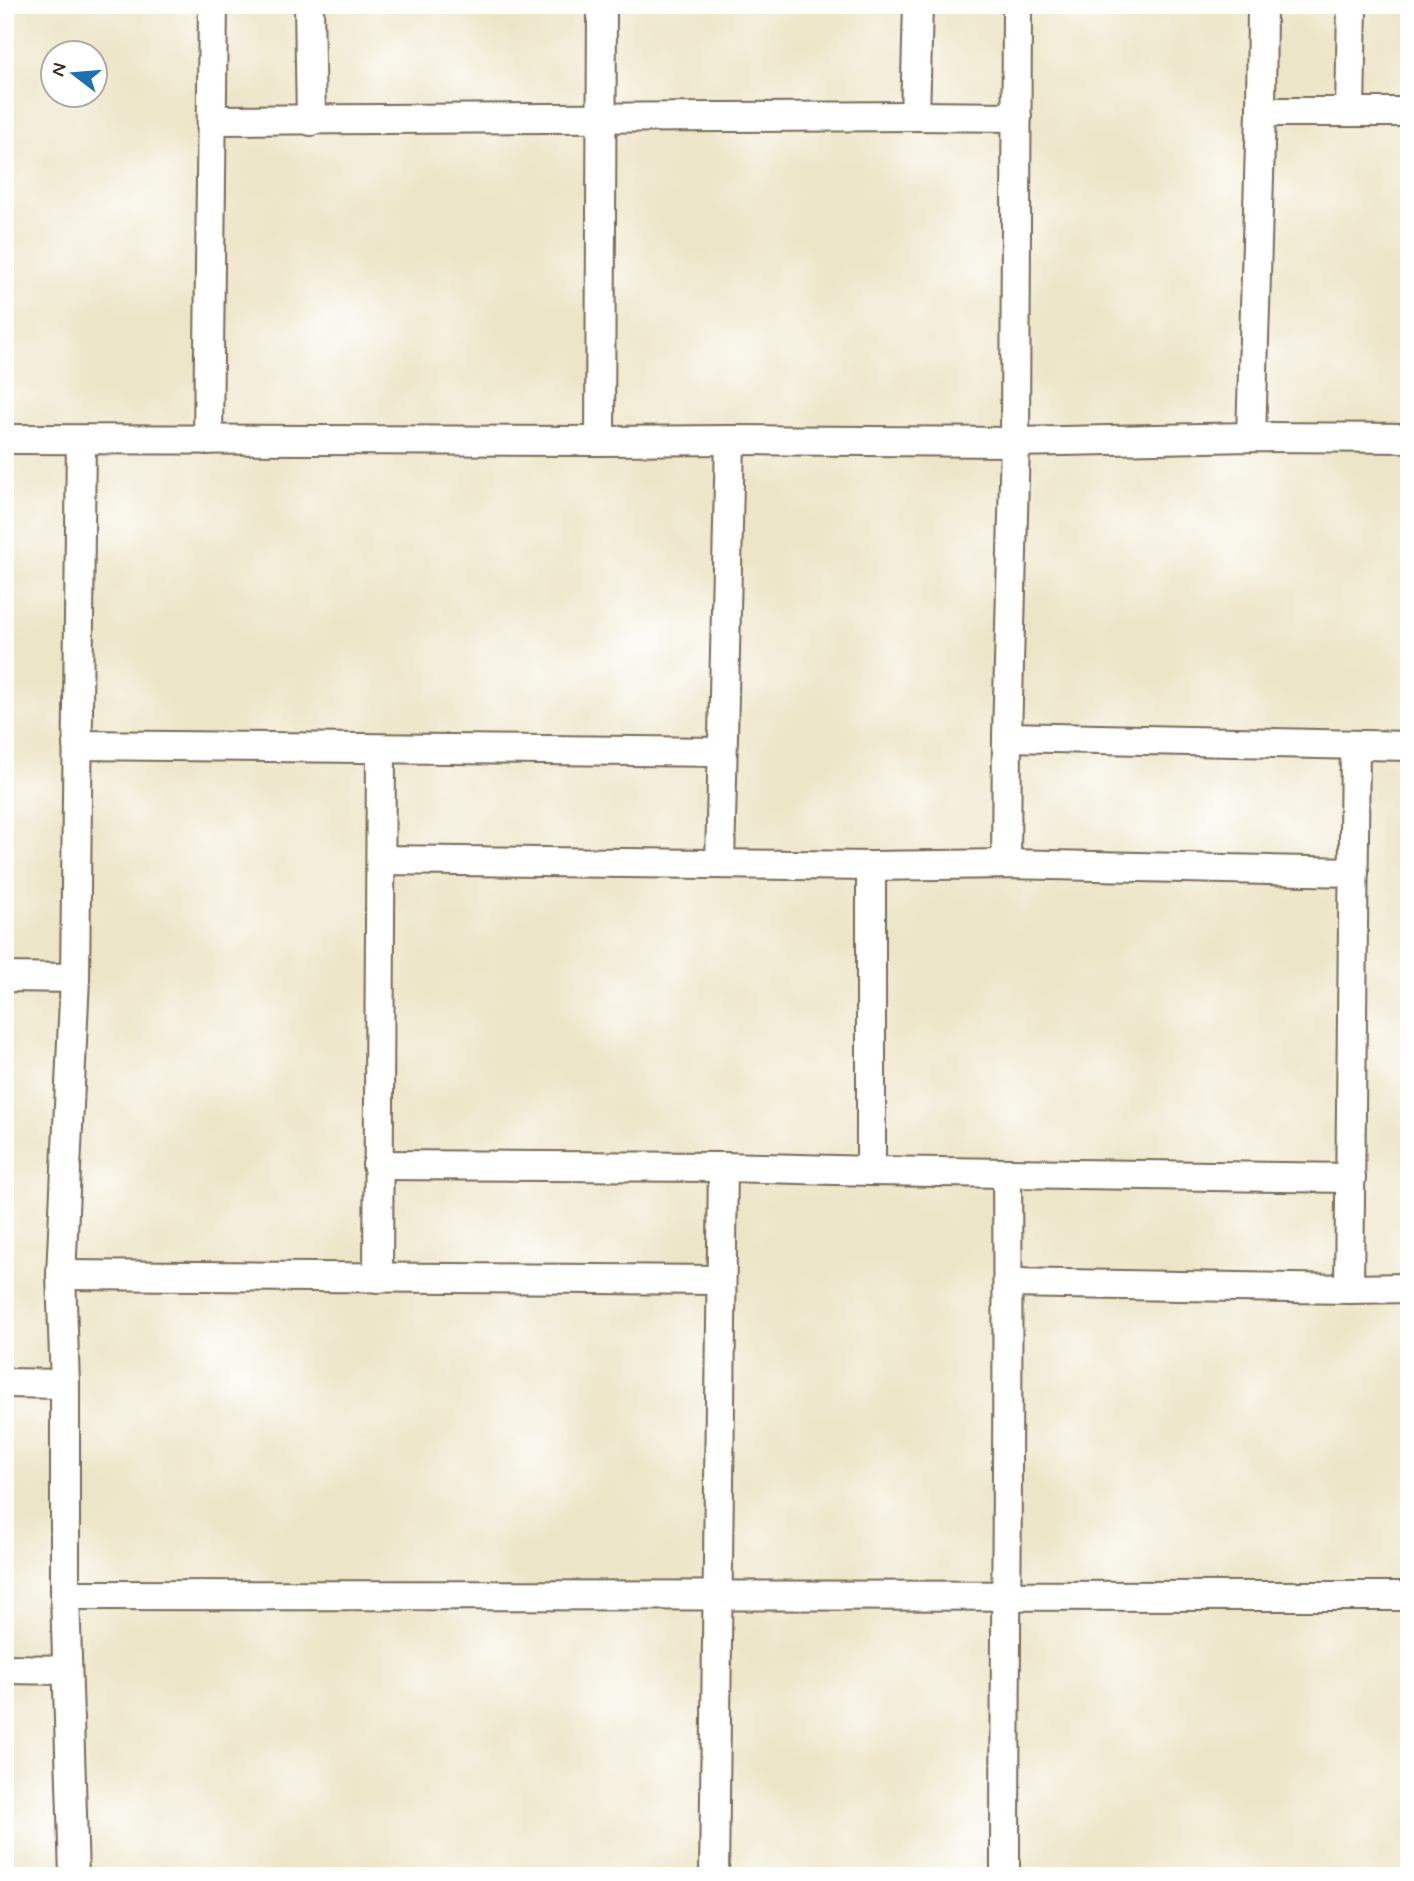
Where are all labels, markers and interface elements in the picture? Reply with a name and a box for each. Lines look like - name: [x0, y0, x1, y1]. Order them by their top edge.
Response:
- north arrow: [38, 38, 108, 108]
- text: N: [45, 60, 73, 79]

